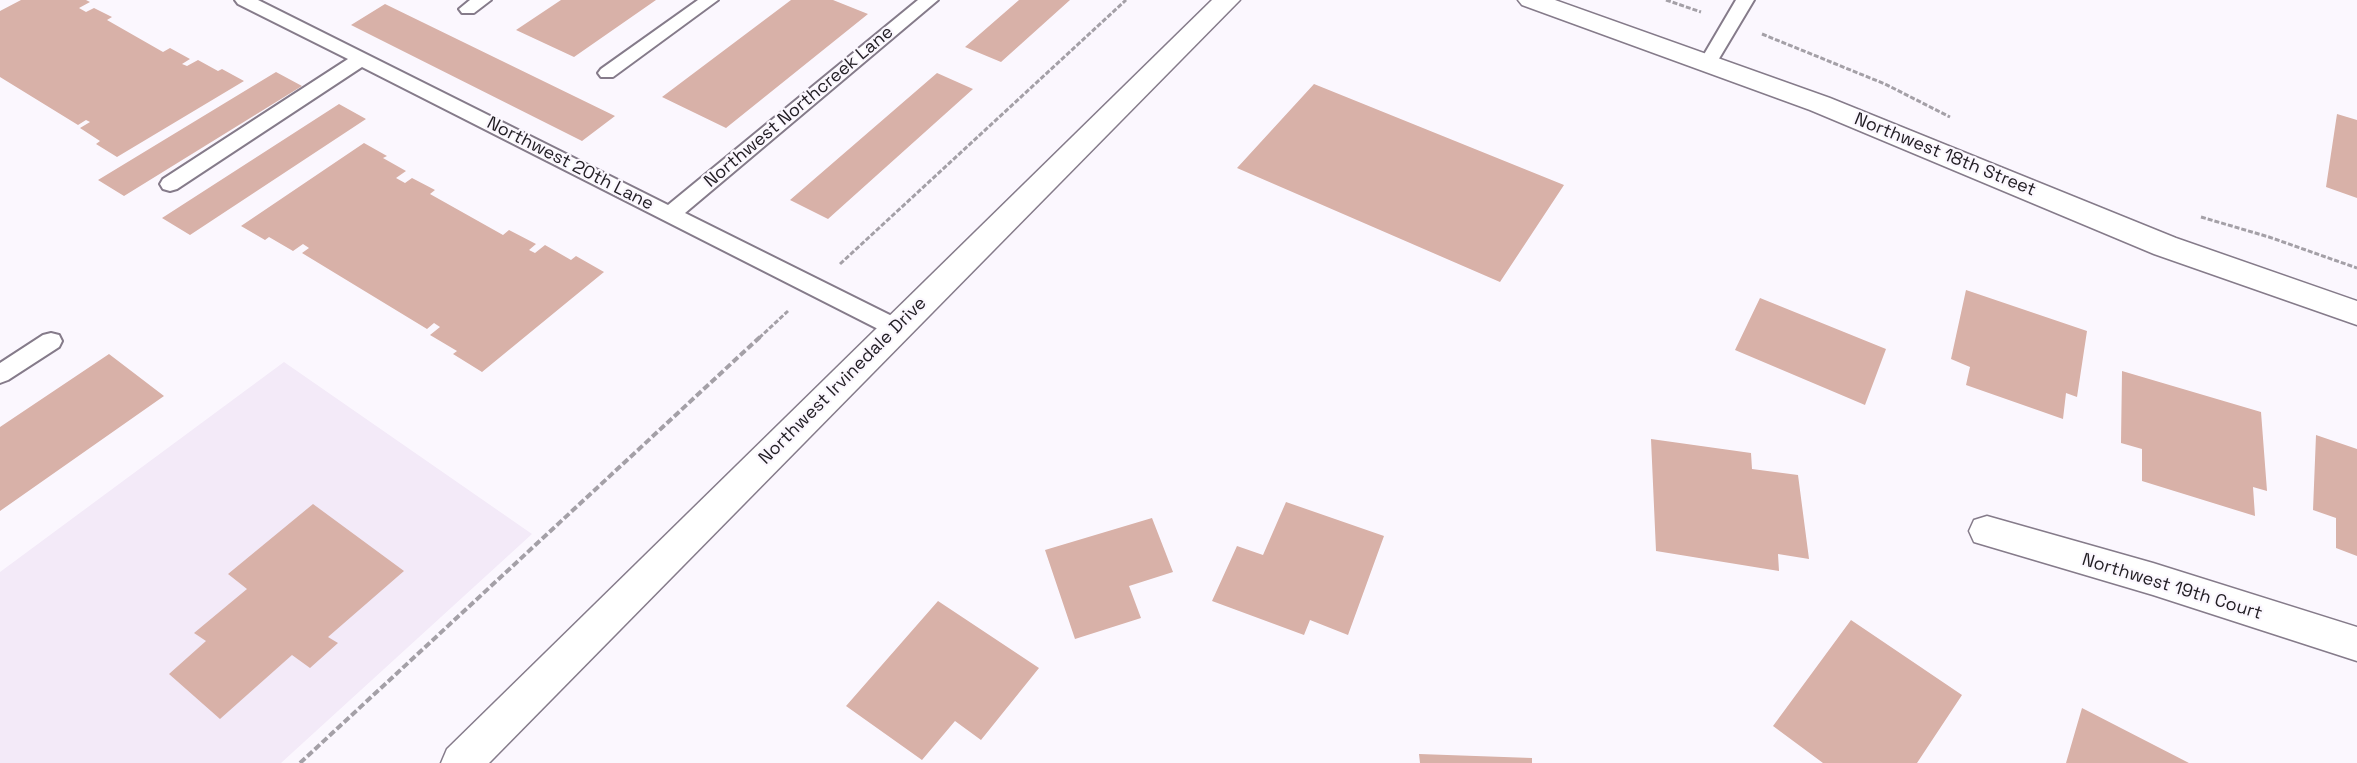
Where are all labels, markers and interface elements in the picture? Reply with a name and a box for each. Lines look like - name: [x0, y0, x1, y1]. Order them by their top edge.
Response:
- street label: Northwest Northcreek Lane: [700, 22, 898, 192]
- street label: Northwest 18th Street: [1851, 109, 2039, 201]
- street label: Northwest 20th Lane: [483, 113, 657, 215]
- street label: Northwest Irvinedale Drive: [755, 293, 931, 469]
- street label: Northwest 19th Court: [2079, 549, 2265, 625]

